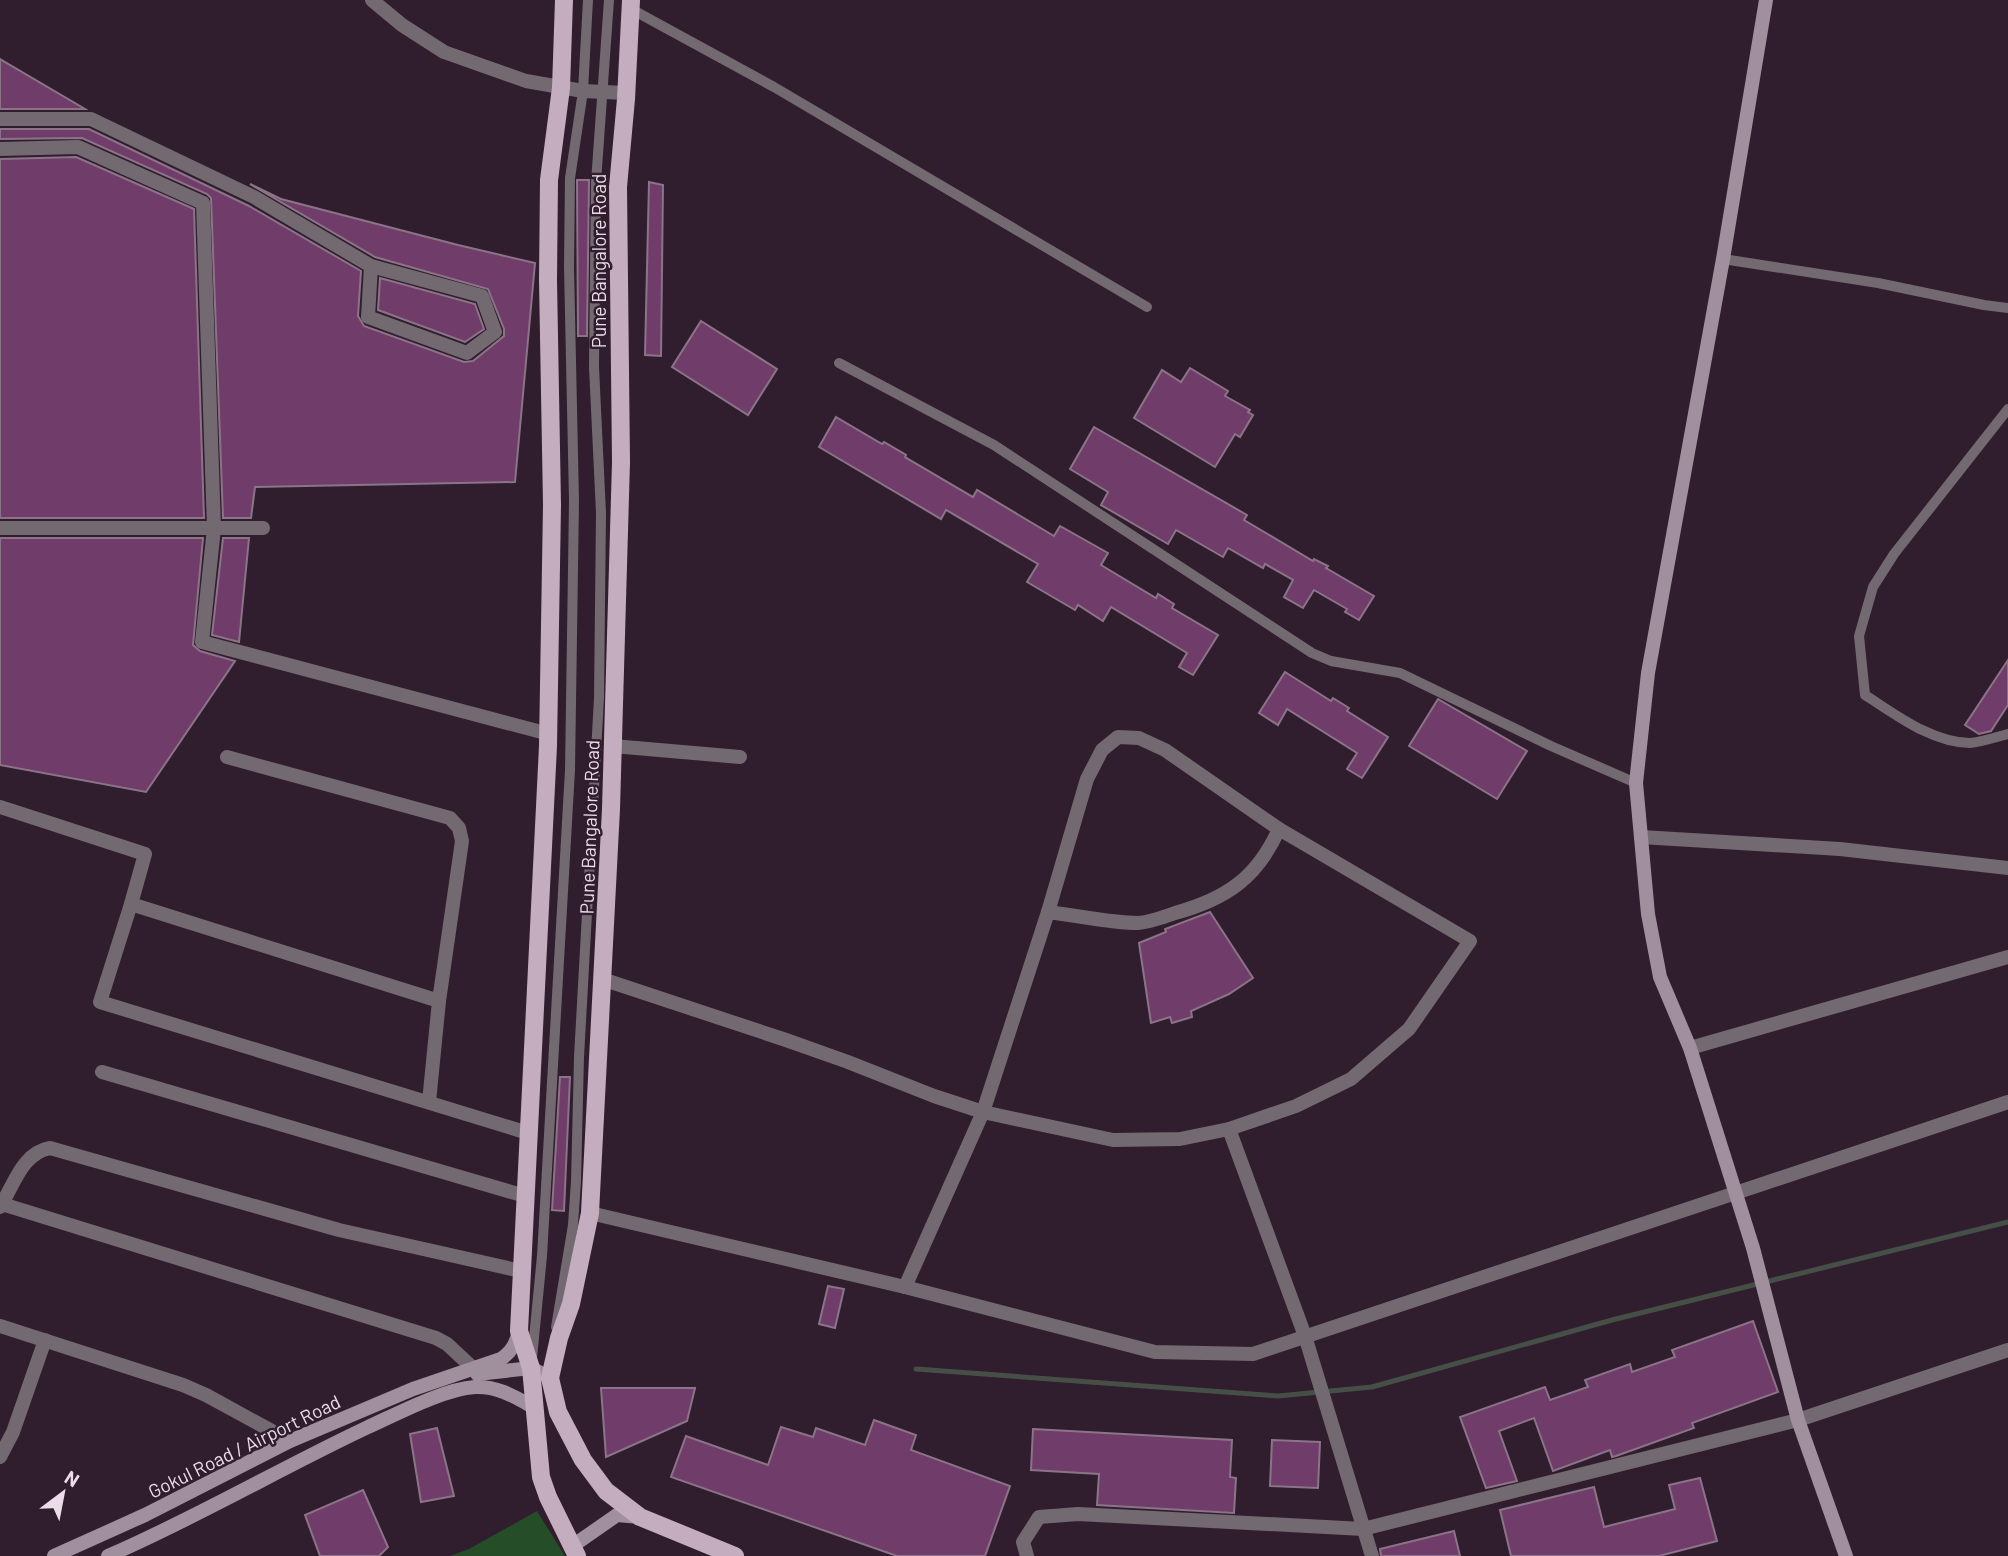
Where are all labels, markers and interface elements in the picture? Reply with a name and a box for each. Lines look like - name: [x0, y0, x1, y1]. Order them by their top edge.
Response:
- street label: Pune Bangalore Road: [587, 174, 610, 348]
- street label: Pune Bangalore Road: [574, 739, 604, 915]
- street label: Gokul Road / Airport Road: [144, 1389, 344, 1503]
- north arrow: [28, 1458, 98, 1528]
- text: N: [61, 1465, 84, 1491]

